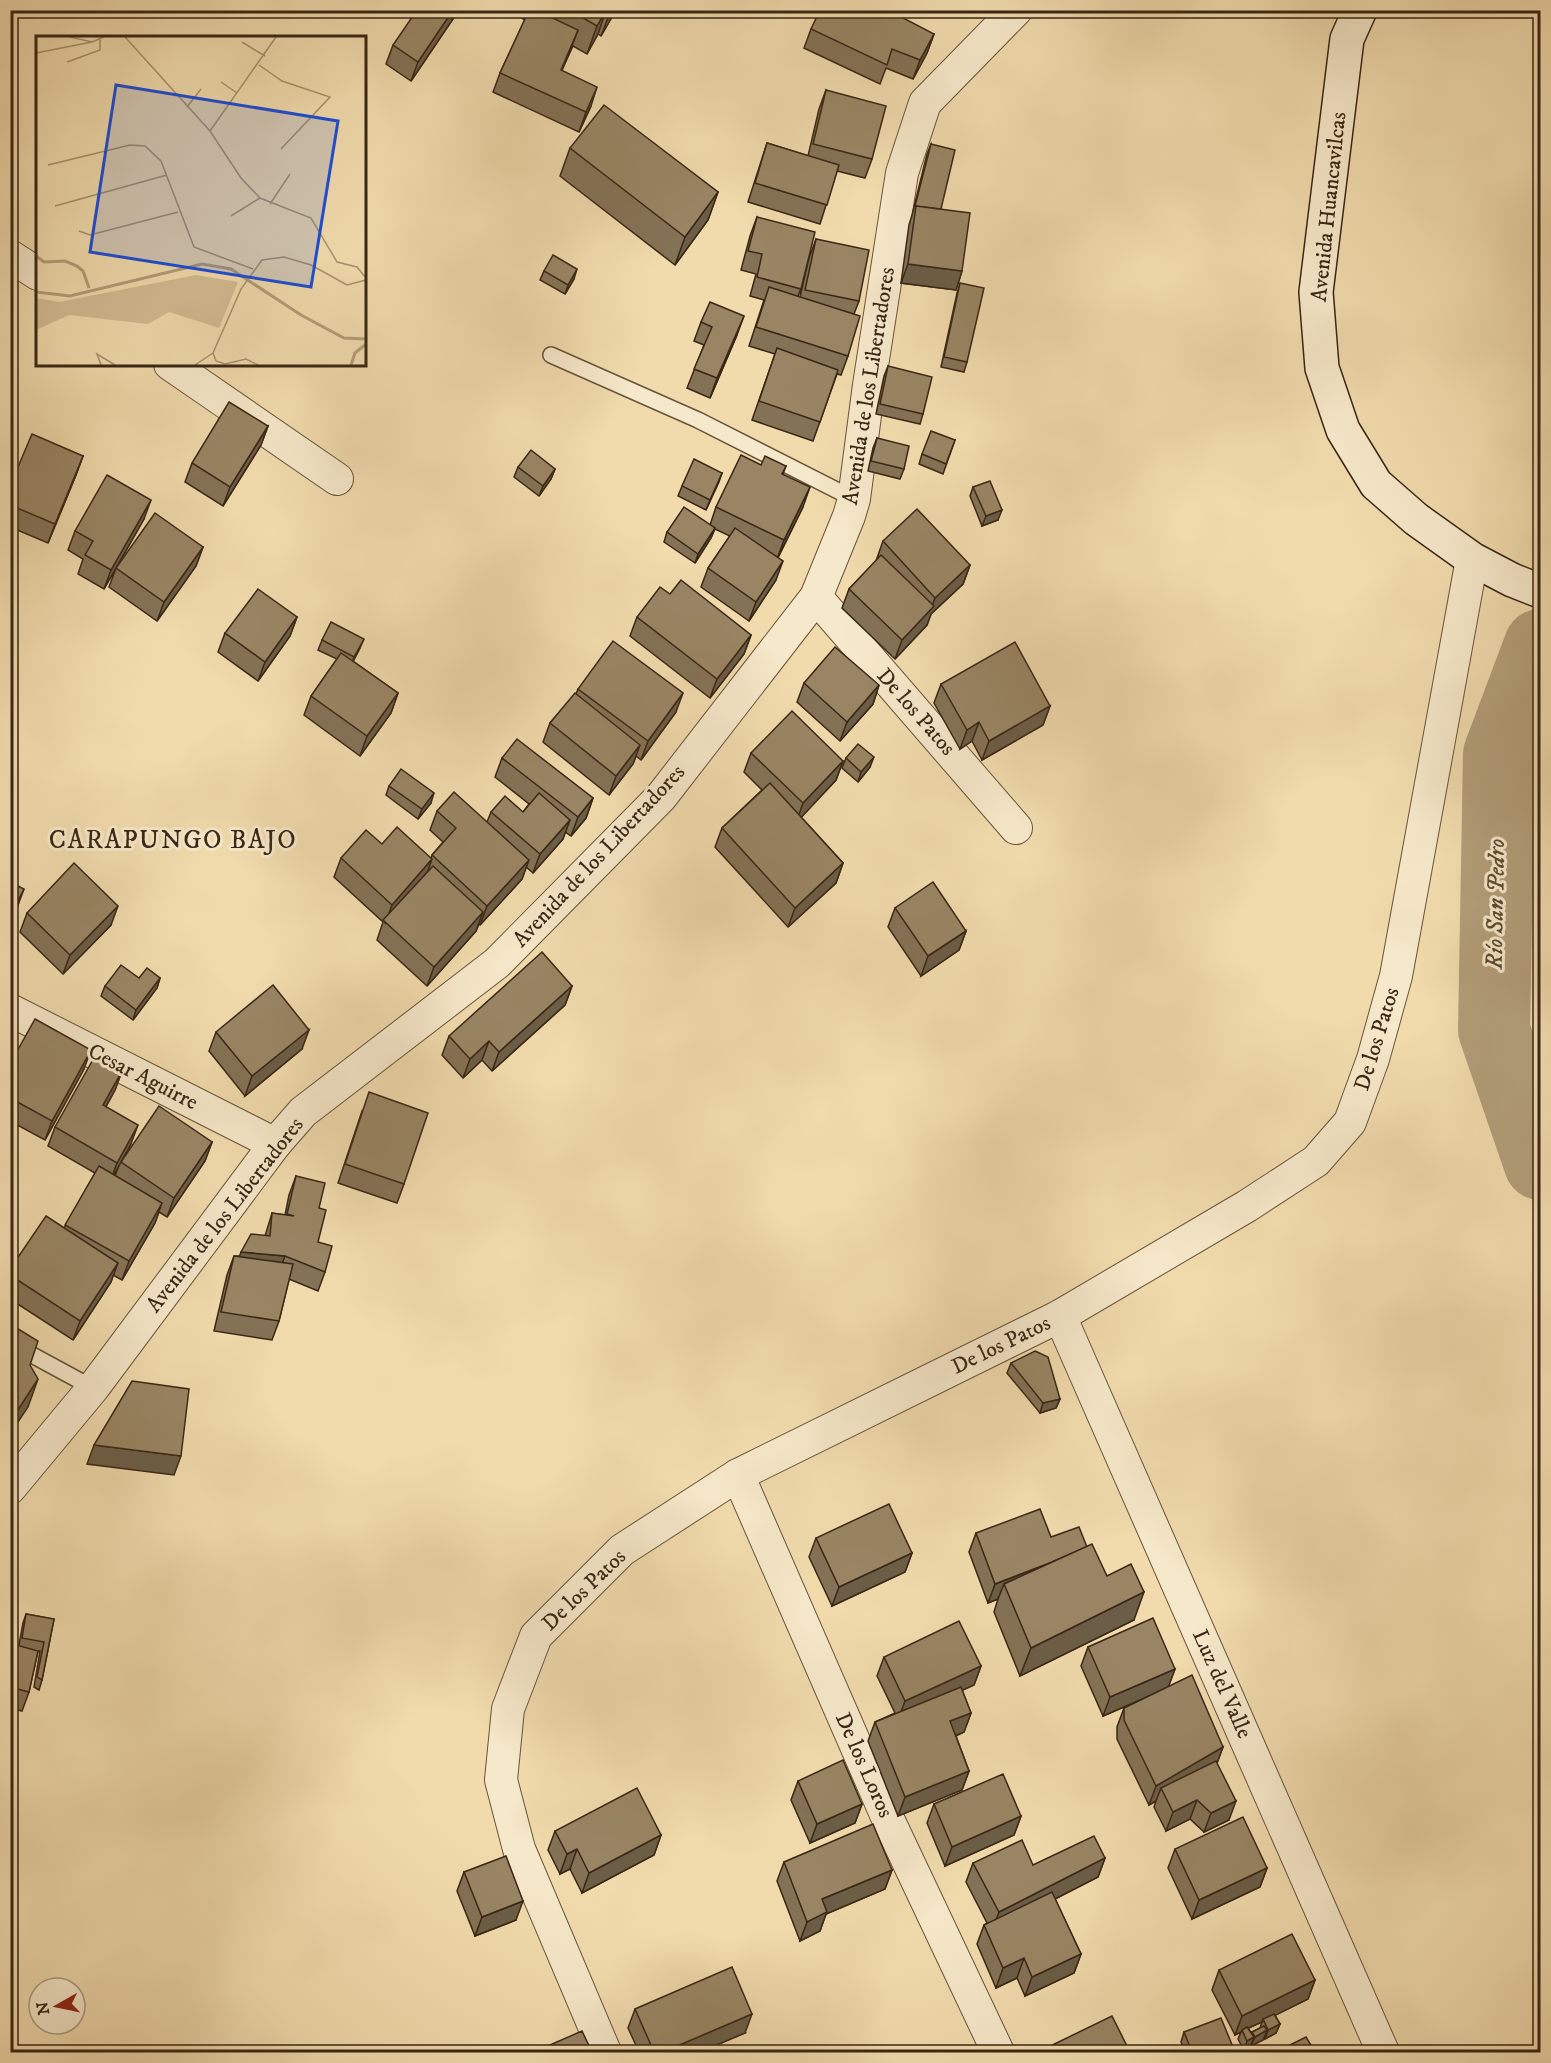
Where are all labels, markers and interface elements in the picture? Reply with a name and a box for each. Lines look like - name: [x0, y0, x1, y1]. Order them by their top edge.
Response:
- inset map: [36, 36, 366, 366]
- street label: Avenida Huancavilcas: [1306, 111, 1352, 303]
- street label: Avenida de los Libertadores: [837, 265, 901, 507]
- street label: De los Patos: [871, 663, 961, 761]
- street label: Avenida de los Libertadores: [507, 759, 691, 953]
- district label: CARAPUNGO BAJO: [49, 824, 297, 857]
- water label: Río San Pedro: [1480, 838, 1512, 971]
- street label: De los Patos: [1348, 984, 1406, 1094]
- street label: Cesar Aguirre: [83, 1038, 203, 1116]
- street label: Avenida de los Libertadores: [140, 1112, 310, 1318]
- street label: De los Patos: [947, 1309, 1055, 1381]
- street label: De los Patos: [536, 1543, 632, 1637]
- street label: Luz del Valle: [1186, 1625, 1258, 1743]
- street label: De los Loros: [829, 1708, 899, 1822]
- north arrow: [27, 1976, 87, 2036]
- text: N: [32, 2000, 54, 2016]

